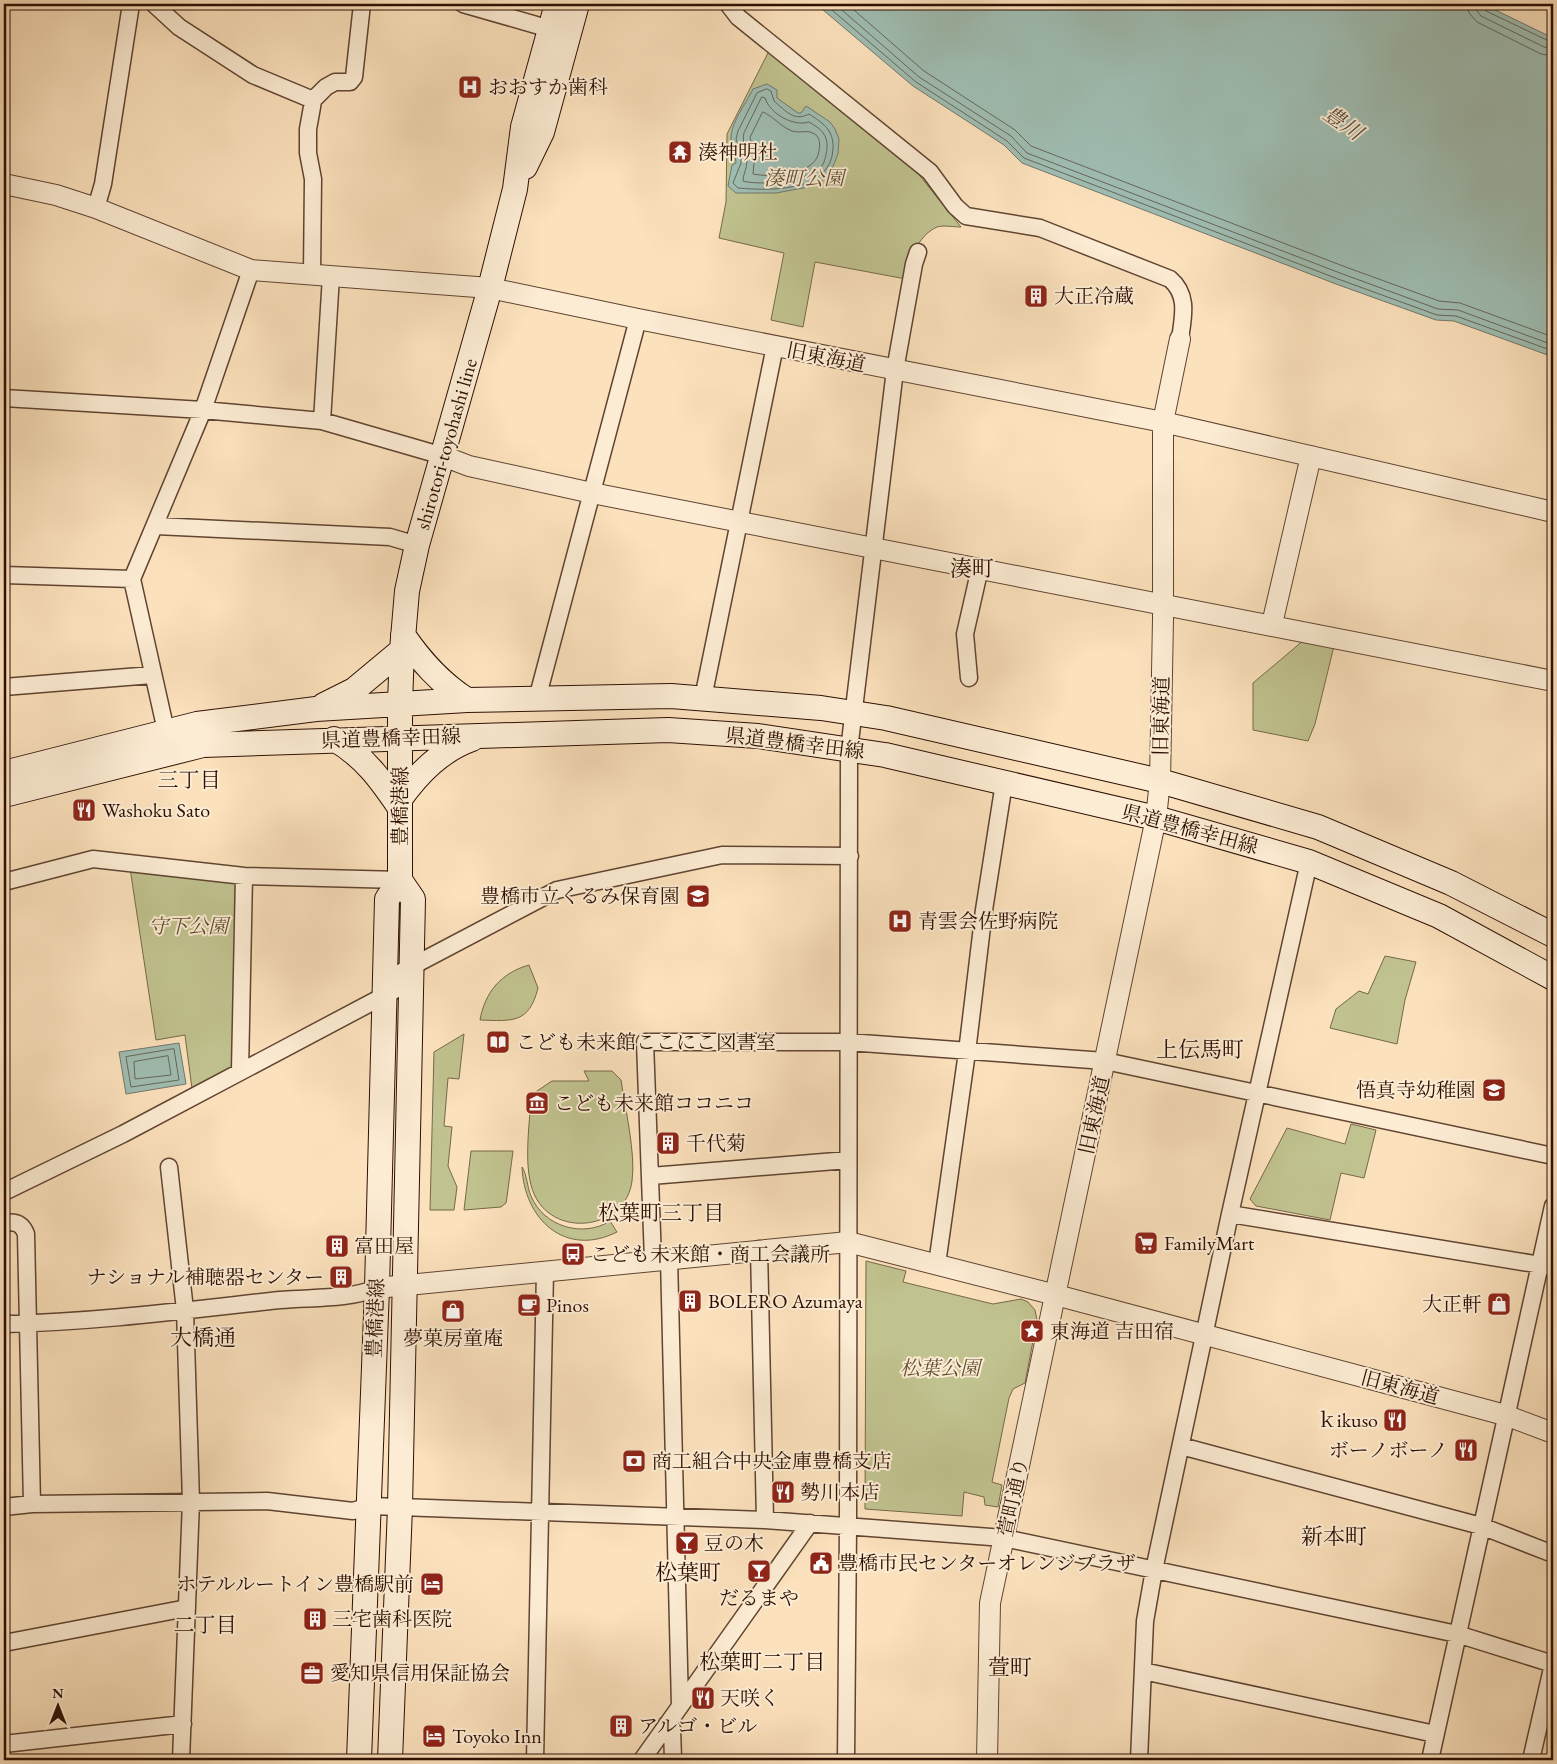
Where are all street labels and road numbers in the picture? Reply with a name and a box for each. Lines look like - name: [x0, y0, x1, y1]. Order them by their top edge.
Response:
- street label: 旧東海道: [784, 337, 868, 377]
- street label: shirotori-toyohashi line: [409, 355, 483, 533]
- street label: 旧東海道: [1147, 676, 1175, 756]
- street label: 県道豊橋幸田線: [724, 722, 866, 764]
- street label: 県道豊橋幸田線: [321, 723, 461, 753]
- street label: 豊橋港線: [387, 766, 413, 846]
- street label: 県道豊橋幸田線: [1119, 798, 1261, 860]
- street label: 旧東海道: [1073, 1073, 1115, 1157]
- street label: 豊橋港線: [361, 1278, 389, 1358]
- street label: 旧東海道: [1358, 1364, 1442, 1410]
- street label: 萱町通り: [992, 1455, 1034, 1539]

